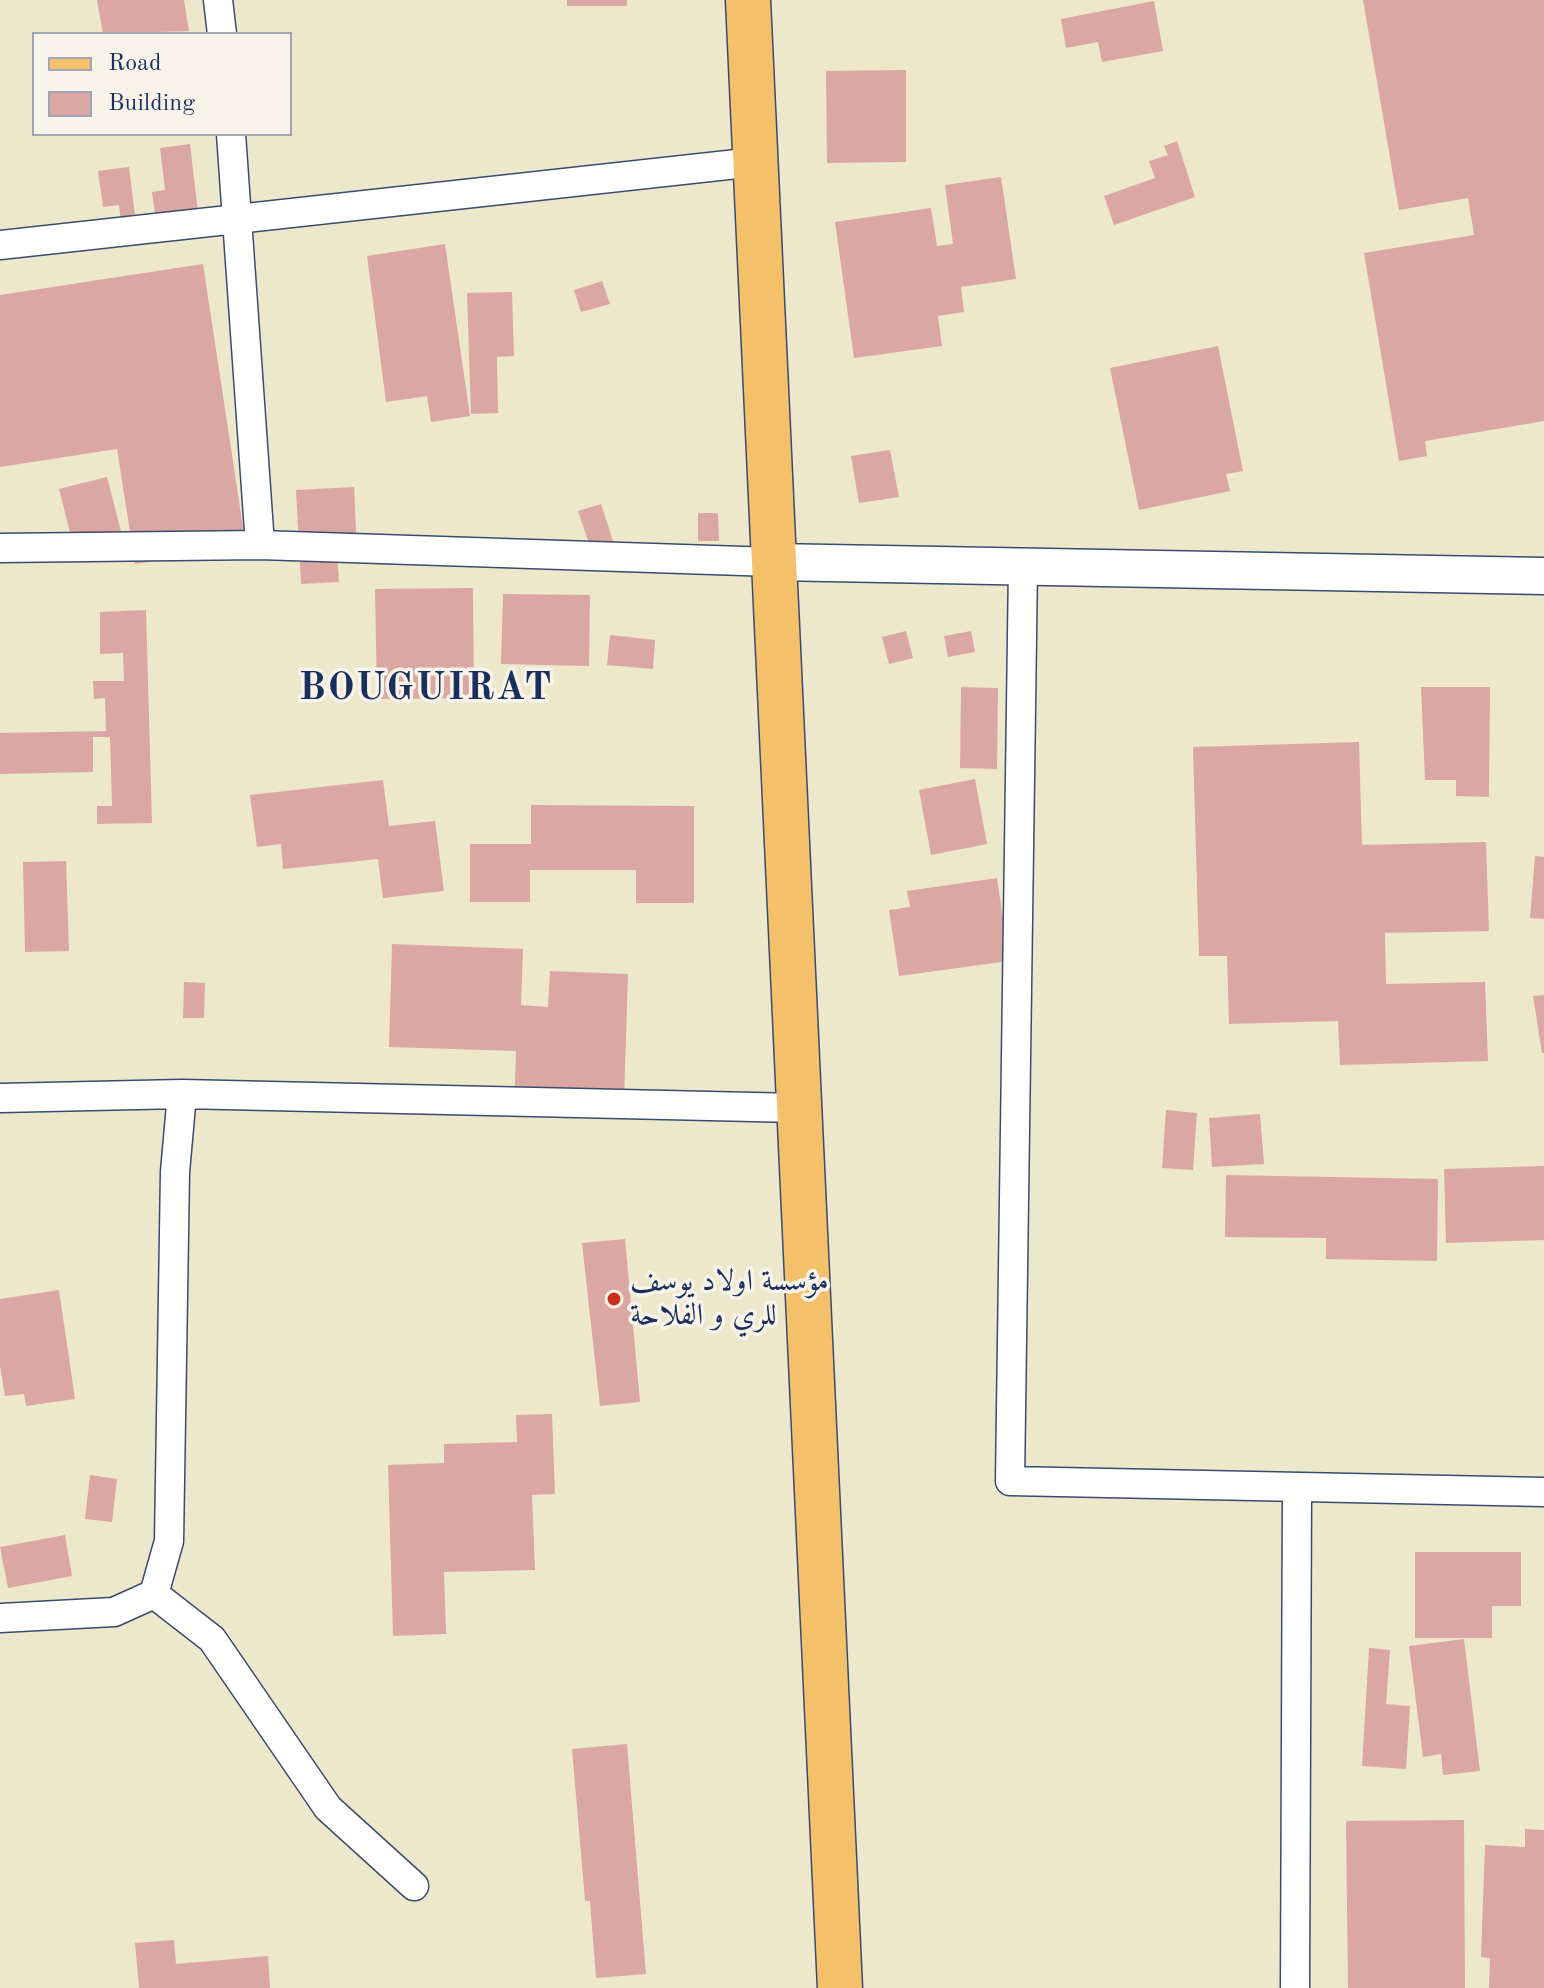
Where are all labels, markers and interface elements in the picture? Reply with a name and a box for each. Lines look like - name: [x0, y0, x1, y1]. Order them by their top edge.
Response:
- legend: [32, 32, 292, 136]
- text: Road: [108, 52, 161, 76]
- text: Building: [108, 92, 195, 116]
- district label: BOUGUIRAT: [299, 666, 553, 712]
- place label: مؤسسة اولاد يوسف للري و الفلاحة: [630, 1264, 829, 1334]
- marker: مؤسسة اولاد يوسف للري و الفلاحة: [605, 1290, 623, 1308]

